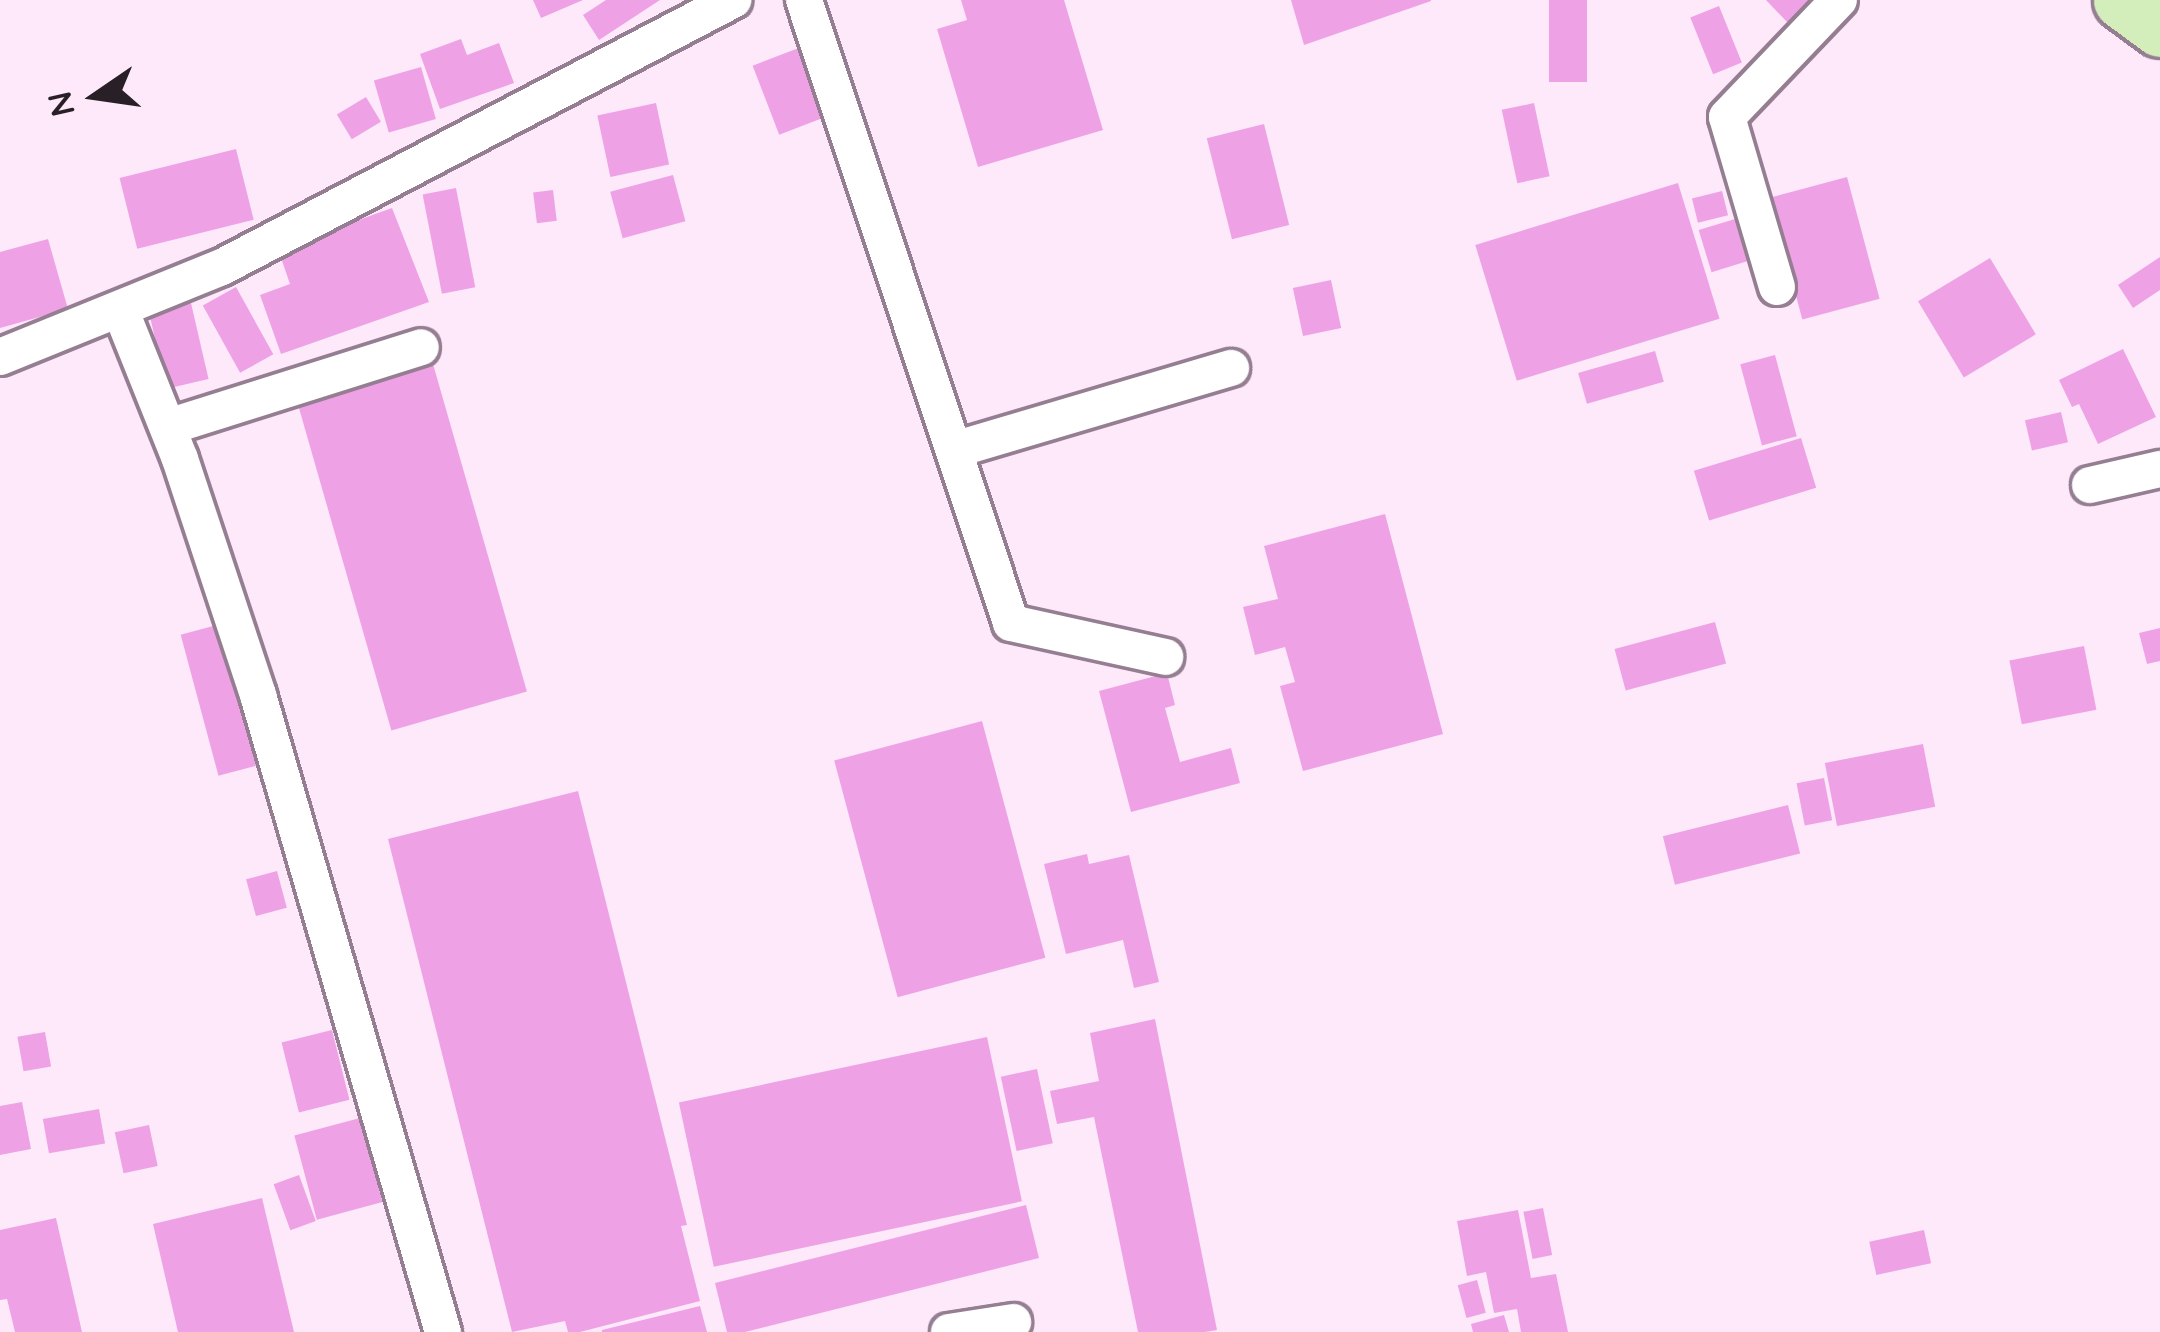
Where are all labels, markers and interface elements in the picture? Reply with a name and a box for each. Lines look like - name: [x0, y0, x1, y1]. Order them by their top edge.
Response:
- north arrow: [36, 36, 156, 156]
- text: N: [38, 88, 83, 121]

